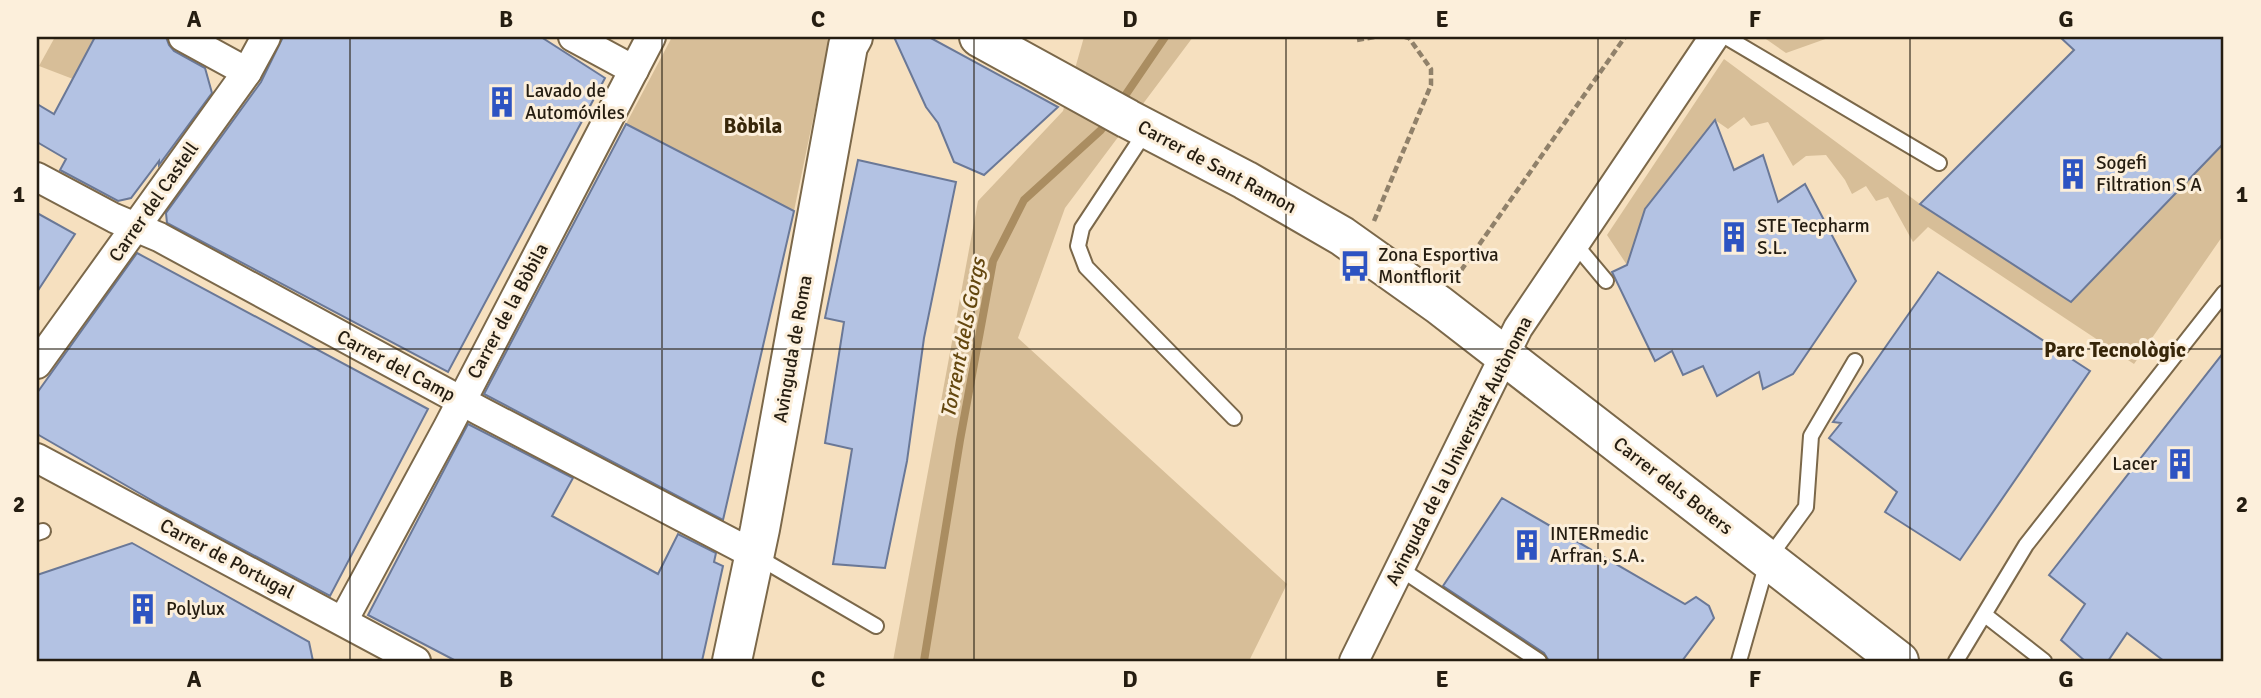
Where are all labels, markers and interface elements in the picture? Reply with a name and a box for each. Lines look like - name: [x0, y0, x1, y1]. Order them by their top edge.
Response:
- text: A: [187, 5, 202, 34]
- text: B: [499, 5, 513, 34]
- text: C: [811, 5, 825, 34]
- text: D: [1122, 5, 1138, 34]
- text: E: [1435, 5, 1449, 34]
- text: F: [1749, 5, 1761, 34]
- text: G: [2058, 5, 2074, 34]
- place label: Lavado de Automóviles: [525, 79, 625, 125]
- building icon: Lavado de Automóviles: [485, 85, 519, 119]
- district label: Bòbila: [724, 113, 783, 139]
- street label: Carrer de Sant Ramon: [1133, 115, 1301, 219]
- street label: Carrer del Castell: [104, 137, 204, 267]
- place label: Sogefi Filtration S A: [2096, 151, 2202, 197]
- building icon: Sogefi Filtration S A: [2056, 157, 2090, 191]
- text: 1: [13, 180, 25, 209]
- text: 1: [2236, 180, 2248, 209]
- place label: STE Tecpharm S.L.: [1757, 214, 1870, 260]
- building icon: STE Tecpharm S.L.: [1717, 220, 1751, 254]
- street label: Carrer de la Bòbila: [462, 239, 554, 383]
- place label: Zona Esportiva Montflorit: [1378, 243, 1499, 289]
- bus stop icon: Zona Esportiva Montflorit: [1338, 249, 1372, 283]
- water label: Torrent dels Gorgs: [935, 254, 992, 420]
- street label: Avinguda de Roma: [768, 273, 818, 425]
- street label: Avinguda de la Universitat Autònoma: [1380, 312, 1538, 590]
- street label: Carrer del Camp: [333, 325, 459, 407]
- district label: Parc Tecnològic: [2044, 337, 2186, 363]
- street label: Carrer dels Boters: [1608, 432, 1738, 540]
- building icon: Lacer: [2163, 447, 2197, 481]
- place label: Lacer: [2112, 452, 2157, 476]
- text: 2: [13, 490, 25, 519]
- text: 2: [2236, 490, 2248, 519]
- street label: Carrer de Portugal: [156, 513, 298, 605]
- place label: INTERmedic Arfran, S.A.: [1550, 522, 1649, 568]
- building icon: INTERmedic Arfran, S.A.: [1510, 528, 1544, 562]
- building icon: Polylux: [126, 592, 160, 626]
- place label: Polylux: [166, 597, 225, 621]
- text: A: [187, 665, 202, 694]
- text: B: [499, 665, 513, 694]
- text: C: [811, 665, 825, 694]
- text: D: [1122, 665, 1138, 694]
- text: E: [1435, 665, 1449, 694]
- text: F: [1749, 665, 1761, 694]
- text: G: [2058, 665, 2074, 694]

